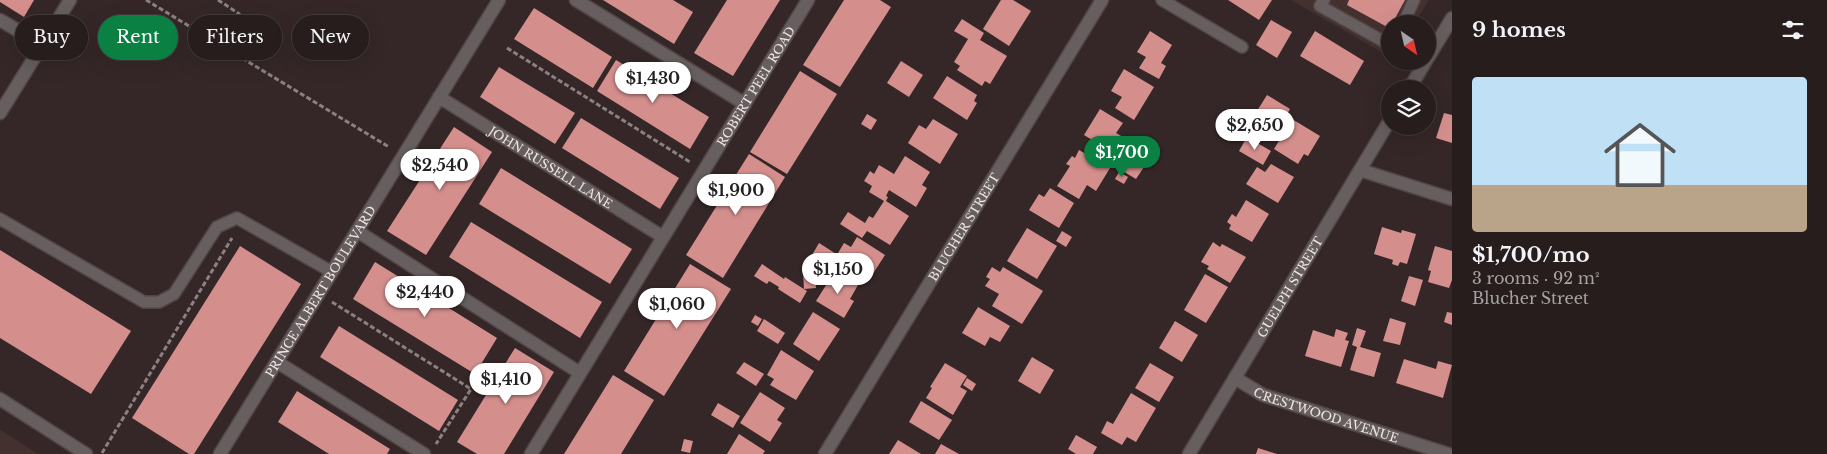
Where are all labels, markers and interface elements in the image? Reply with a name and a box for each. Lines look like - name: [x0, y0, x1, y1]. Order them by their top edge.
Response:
- chip: Buy: [15, 15, 88, 60]
- chip: Rent: [98, 15, 178, 60]
- chip: Filters: [188, 15, 282, 60]
- chip: New: [292, 15, 369, 60]
- north arrow: [1381, 15, 1436, 70]
- map controls: [1381, 15, 1436, 135]
- icon: filters: [1779, 16, 1807, 44]
- text: 9 homes: [1472, 17, 1566, 43]
- street label: ROBERT PEEL ROAD: [713, 23, 798, 149]
- pin: $1,430: [612, 62, 694, 104]
- text: $1,430: [626, 68, 680, 88]
- button: layers: [1381, 80, 1436, 135]
- pin: $2,650: [1214, 108, 1296, 151]
- icon: home: [1595, 110, 1685, 200]
- text: $2,650: [1226, 115, 1284, 135]
- street label: JOHN RUSSELL LANE: [485, 122, 616, 211]
- pin: $1,700: [1081, 136, 1163, 178]
- text: $1,700: [1095, 142, 1149, 162]
- pin: $2,540: [399, 148, 481, 191]
- text: $2,540: [411, 155, 469, 175]
- street label: BLUCHER STREET: [925, 170, 1002, 284]
- pin: $1,900: [695, 174, 777, 216]
- text: $1,900: [708, 180, 764, 200]
- street label: PRINCE ALBERT BOULEVARD: [262, 203, 378, 380]
- street label: GUELPH STREET: [1253, 234, 1326, 340]
- text: $1,700/mo: [1472, 242, 1590, 268]
- pin: $1,150: [797, 252, 879, 295]
- text: $1,150: [813, 259, 863, 279]
- text: 3 rooms · 92 m²: [1472, 268, 1599, 288]
- pin: $2,440: [384, 276, 466, 318]
- text: $2,440: [396, 282, 454, 302]
- pin: $1,060: [636, 288, 718, 330]
- text: Blucher Street: [1472, 288, 1589, 308]
- text: $1,060: [649, 294, 705, 314]
- pin: $1,410: [465, 362, 547, 405]
- text: $1,410: [480, 369, 532, 389]
- street label: CRESTWOOD AVENUE: [1251, 384, 1401, 445]

